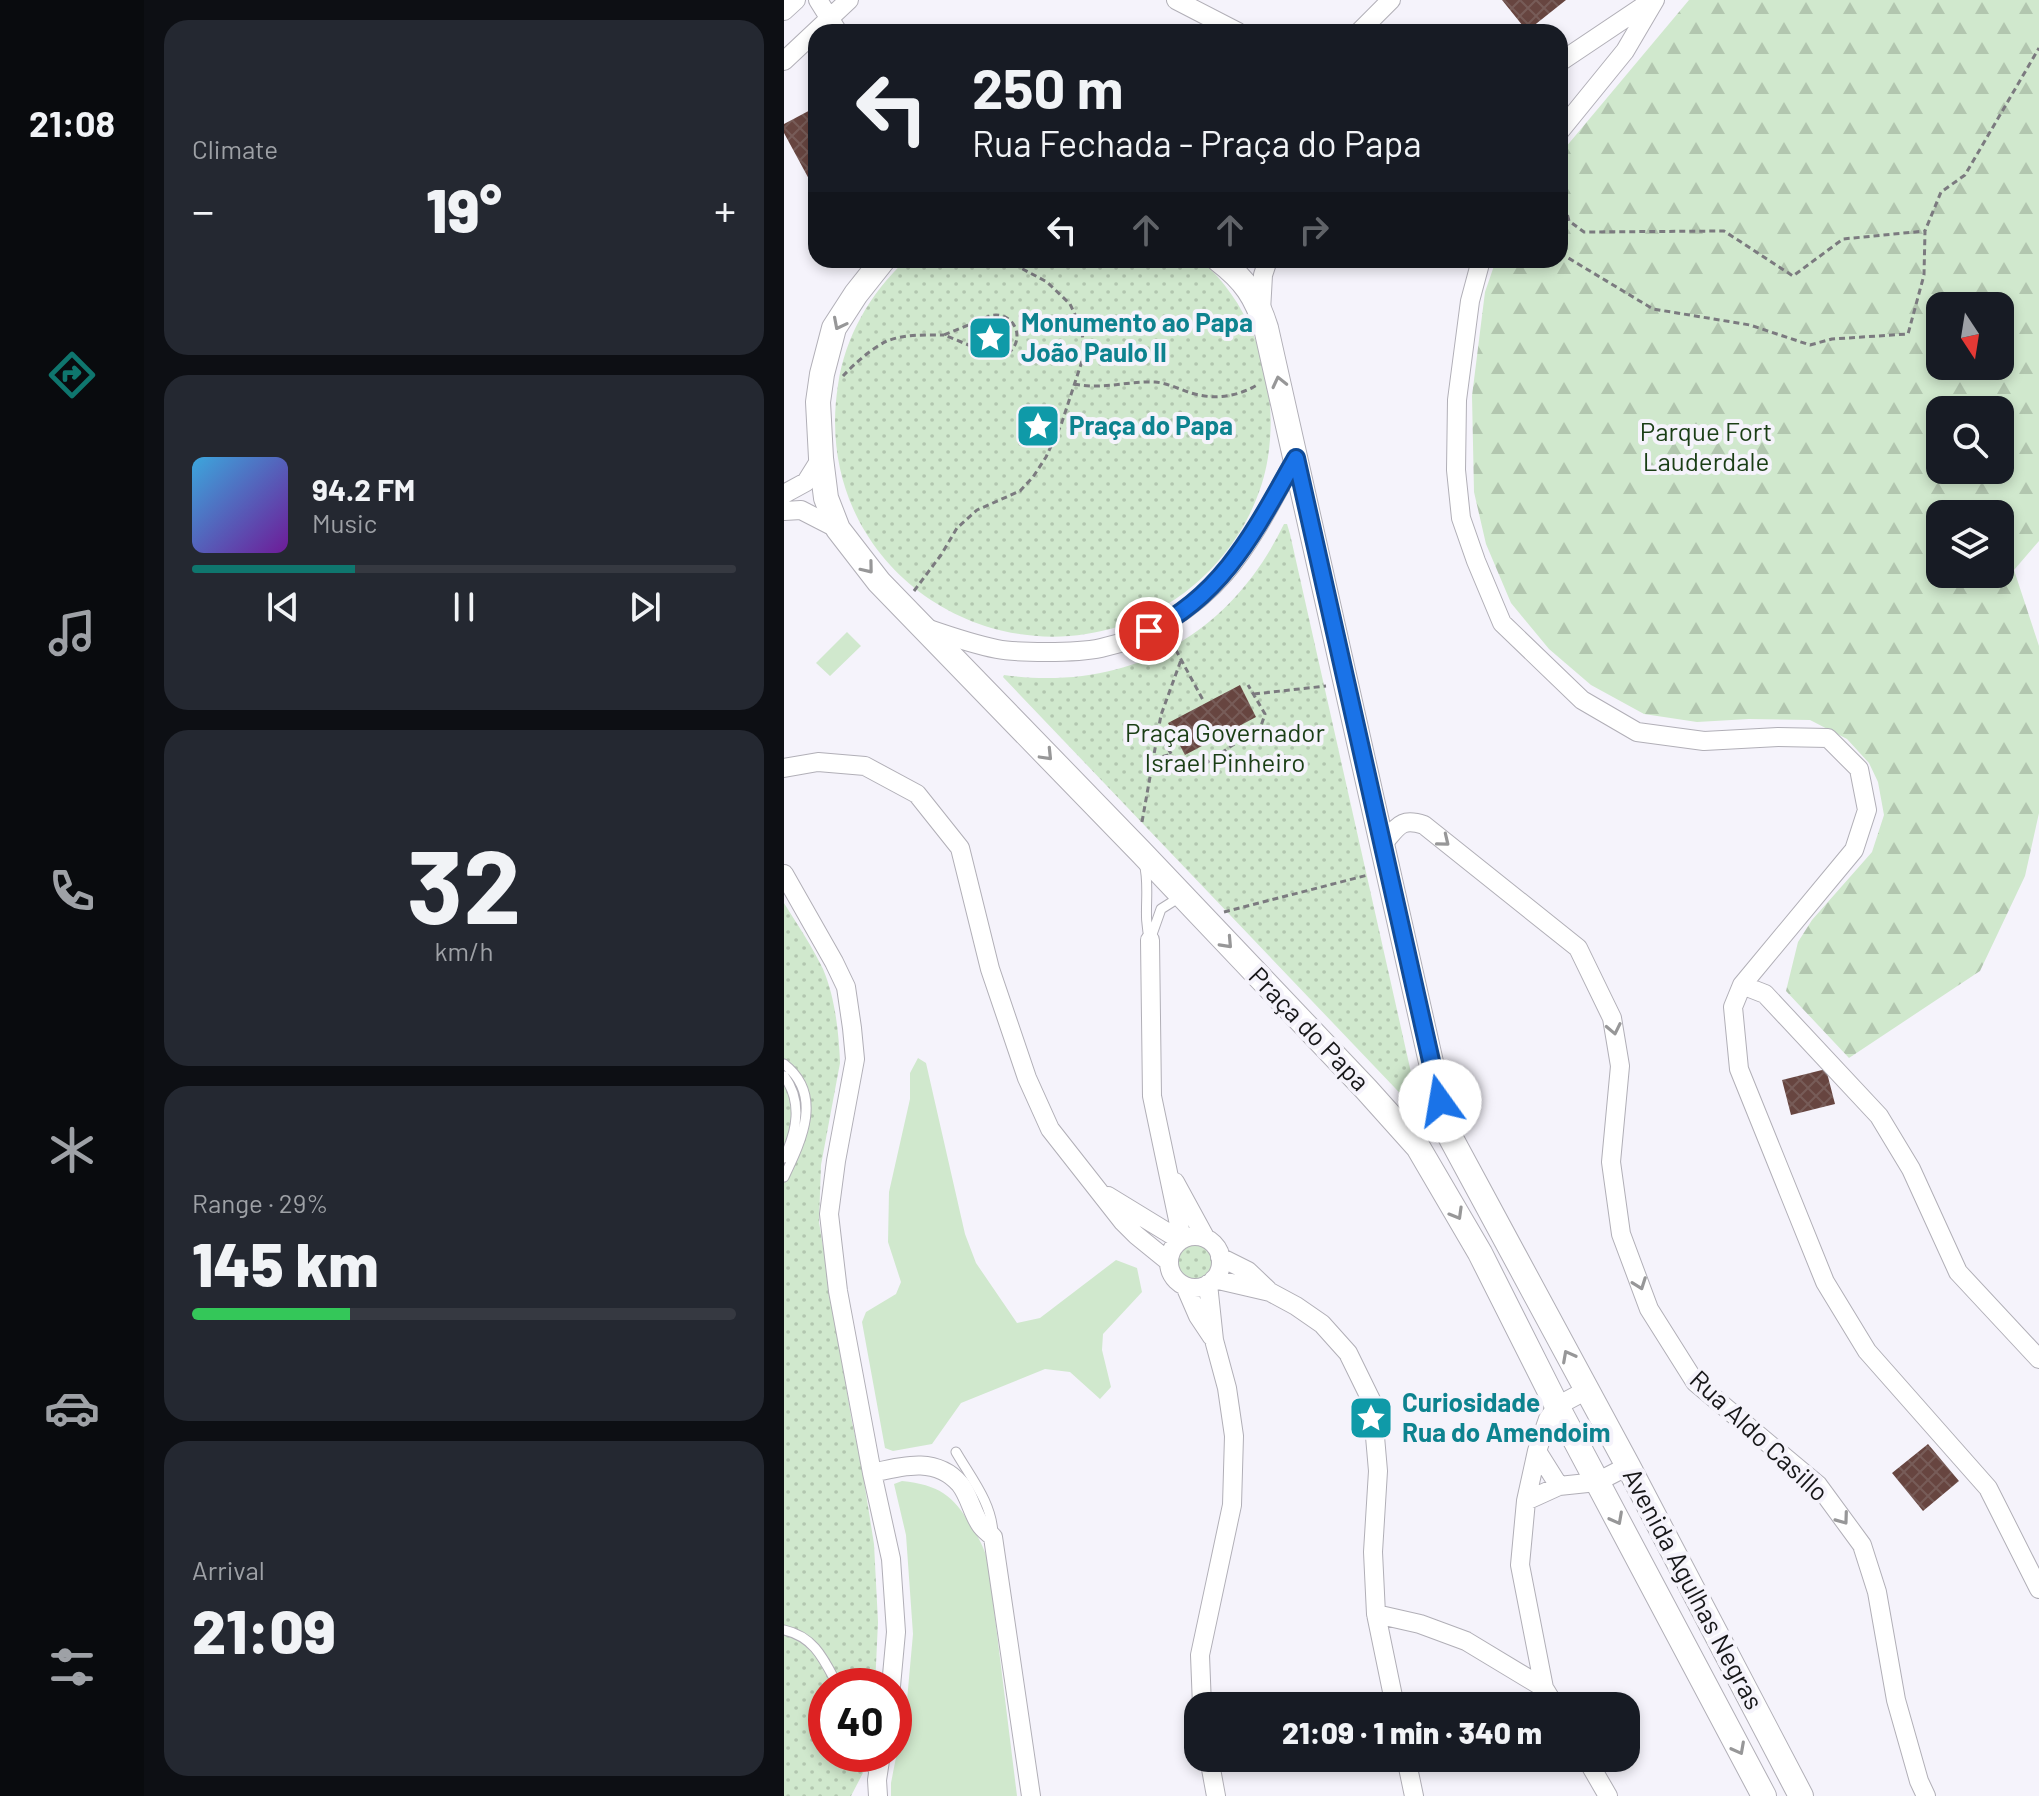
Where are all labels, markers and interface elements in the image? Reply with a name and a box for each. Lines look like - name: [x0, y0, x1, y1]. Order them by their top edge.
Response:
- text: 250 m: [972, 53, 1123, 120]
- icon: left: [840, 56, 944, 160]
- text: 21:08: [29, 101, 115, 144]
- text: Rua Fechada - Praça do Papa: [972, 121, 1422, 164]
- text: Climate: [192, 133, 278, 164]
- text: 19°: [426, 173, 502, 245]
- text: −: [192, 183, 214, 236]
- text: +: [714, 183, 736, 236]
- icon: left: [1040, 208, 1084, 252]
- icon: ahead: [1124, 208, 1168, 252]
- icon: ahead: [1208, 208, 1252, 252]
- icon: right: [1292, 208, 1336, 252]
- north arrow: [1926, 292, 2014, 380]
- map controls: [1926, 292, 2014, 588]
- place label: Monumento ao Papa João Paulo II: [1021, 306, 1253, 367]
- place icon: Monumento ao Papa João Paulo II: [966, 314, 1014, 362]
- one-way arrow: [833, 315, 848, 330]
- icon: directions: [44, 347, 100, 403]
- one-way arrow: [1271, 376, 1288, 389]
- button: search: [1926, 396, 2014, 484]
- place icon: Praça do Papa: [1014, 402, 1062, 450]
- place label: Praça do Papa: [1069, 409, 1233, 440]
- park label: Parque Fort Lauderdale: [1640, 415, 1772, 476]
- text: 94.2 FM: [312, 471, 415, 507]
- button: layers: [1926, 500, 2014, 588]
- text: Music: [312, 507, 377, 538]
- one-way arrow: [858, 558, 873, 573]
- icon: previous: [261, 585, 305, 629]
- icon: pause: [442, 585, 486, 629]
- icon: next: [623, 585, 667, 629]
- pin: [1115, 597, 1183, 665]
- icon: music: [44, 605, 100, 661]
- icon: arrive: [1127, 609, 1171, 653]
- park label: Praça Governador Israel Pinheiro: [1125, 716, 1326, 777]
- one-way arrow: [1038, 746, 1053, 760]
- text: 32: [407, 820, 521, 945]
- one-way arrow: [1435, 831, 1449, 846]
- icon: phone: [44, 863, 100, 919]
- one-way arrow: [1218, 934, 1232, 949]
- text: km/h: [435, 935, 493, 966]
- street label: Praça do Papa: [1243, 960, 1377, 1096]
- one-way arrow: [1604, 1022, 1621, 1035]
- position arrow: [1398, 1059, 1482, 1143]
- icon: climate: [44, 1122, 100, 1178]
- text: Range · 29%: [192, 1187, 328, 1218]
- one-way arrow: [1448, 1205, 1463, 1220]
- text: 145 km: [192, 1227, 379, 1299]
- one-way arrow: [1630, 1276, 1646, 1290]
- one-way arrow: [1563, 1349, 1578, 1364]
- street label: Rua Aldo Casillo: [1684, 1363, 1836, 1507]
- icon: car: [44, 1380, 100, 1436]
- place label: Curiosidade Rua do Amendoim: [1402, 1386, 1610, 1447]
- place icon: Curiosidade Rua do Amendoim: [1347, 1394, 1395, 1442]
- street label: Avenida Agulhas Negras: [1618, 1462, 1771, 1714]
- one-way arrow: [1833, 1510, 1848, 1525]
- one-way arrow: [1607, 1511, 1622, 1525]
- text: Arrival: [192, 1554, 265, 1585]
- text: 21:09: [192, 1594, 336, 1666]
- icon: filters: [44, 1639, 100, 1695]
- speed limit sign: 40: [808, 1668, 912, 1772]
- text: 21:09 · 1 min · 340 m: [1282, 1714, 1542, 1750]
- one-way arrow: [1729, 1740, 1744, 1755]

